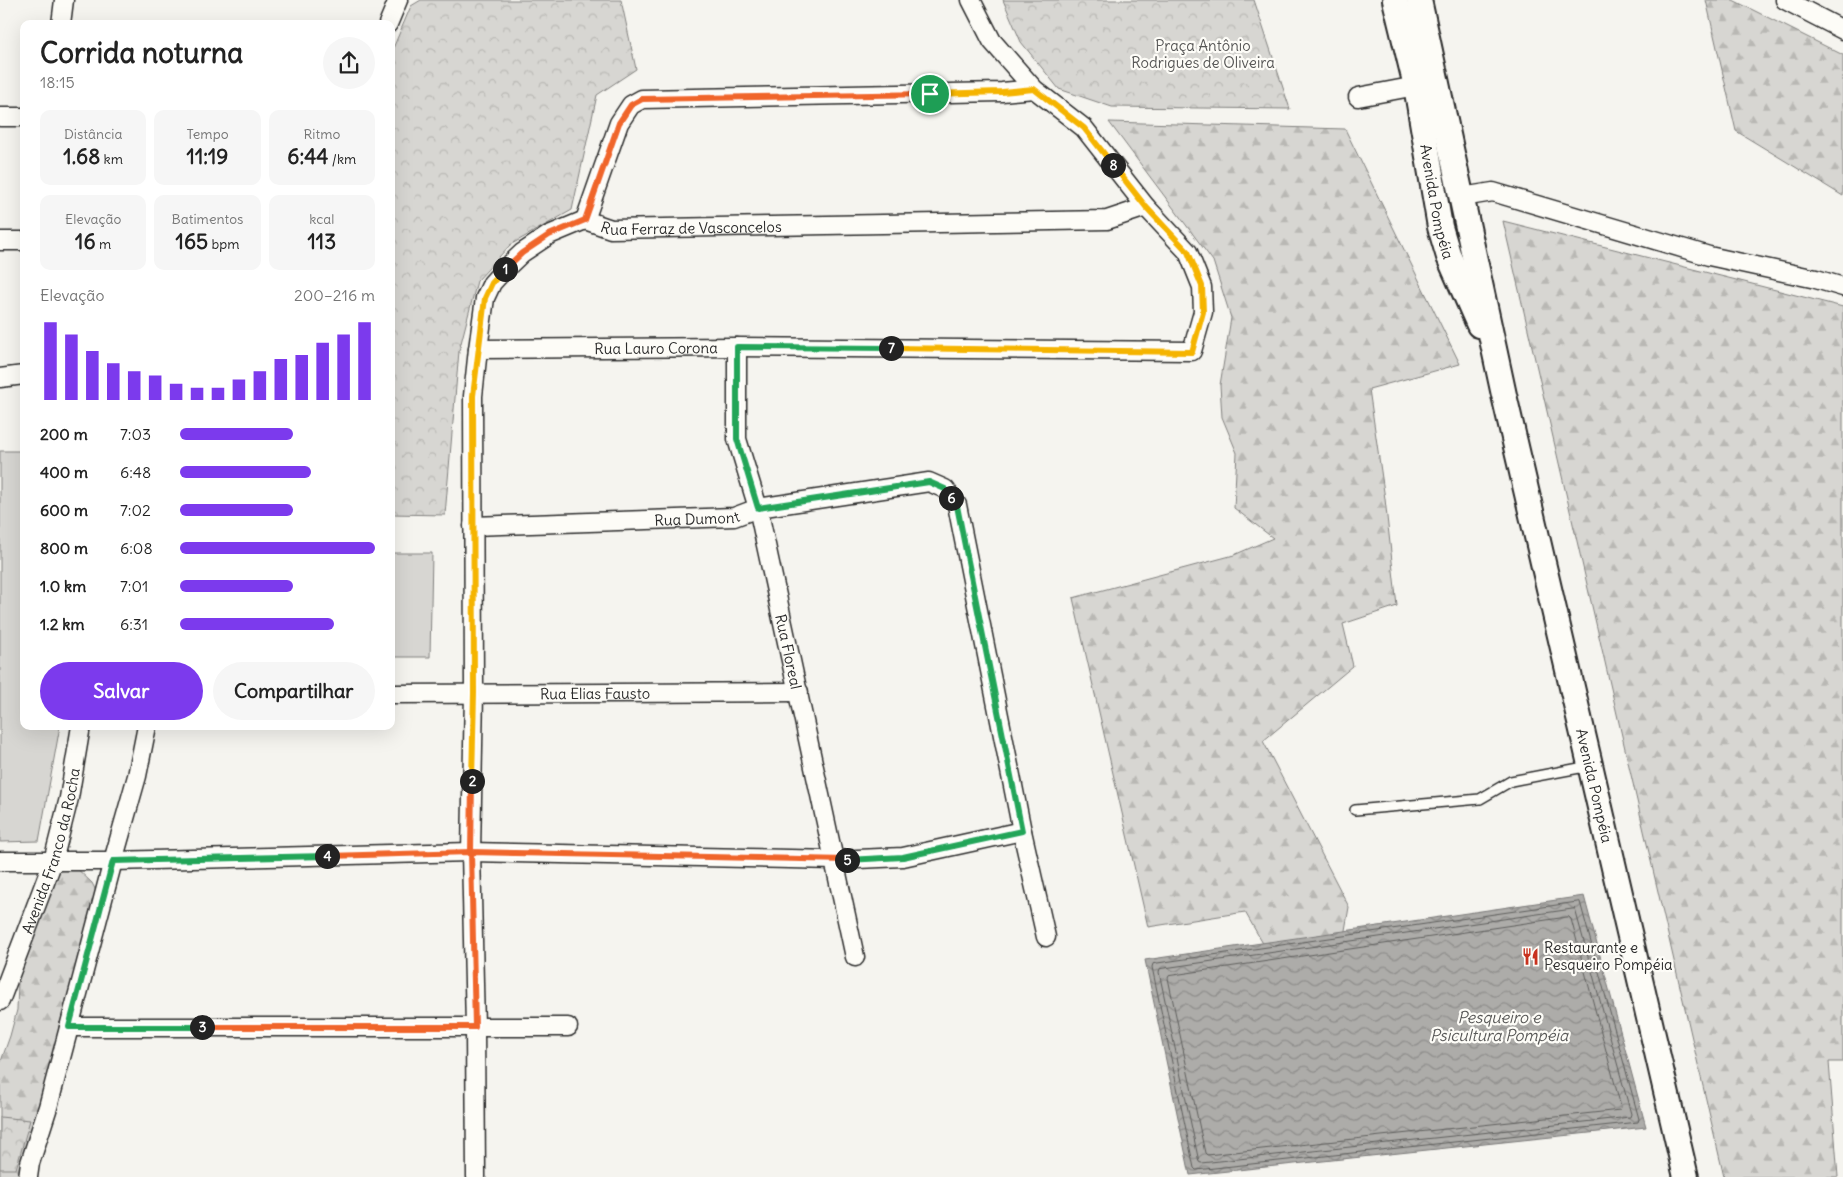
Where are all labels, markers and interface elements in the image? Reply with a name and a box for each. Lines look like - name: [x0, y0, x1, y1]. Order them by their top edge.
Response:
- text: Corrida noturna: [40, 35, 243, 71]
- park label: Praça Antônio Rodrigues de Oliveira: [1131, 36, 1275, 72]
- button: share: [323, 37, 375, 89]
- text: 18:15: [40, 72, 75, 92]
- pin: [909, 73, 951, 115]
- icon: arrive: [916, 80, 944, 108]
- text: Distância: [64, 125, 122, 143]
- text: Tempo: [186, 125, 229, 143]
- text: Ritmo: [303, 125, 340, 143]
- text: 1.68: [63, 143, 100, 170]
- text: 11:19: [187, 143, 228, 170]
- text: 6:44: [287, 143, 328, 170]
- street label: Avenida Pompéia: [1417, 143, 1459, 262]
- text: km: [100, 150, 123, 168]
- text: /km: [328, 150, 356, 168]
- pin: 8: [1100, 152, 1126, 178]
- text: 8: [1109, 156, 1118, 174]
- text: Elevação: [65, 210, 121, 228]
- text: Batimentos: [172, 210, 243, 228]
- text: kcal: [309, 210, 334, 228]
- street label: Rua Ferraz de Vasconcelos: [598, 216, 782, 239]
- text: 16: [75, 228, 96, 255]
- text: 165: [176, 228, 208, 255]
- text: 113: [308, 228, 336, 255]
- text: m: [96, 235, 111, 253]
- text: bpm: [208, 235, 239, 253]
- pin: 1: [492, 256, 518, 282]
- text: 1: [503, 260, 508, 278]
- text: Elevação: [40, 285, 104, 305]
- text: 200–216 m: [294, 285, 375, 305]
- pin: 7: [878, 336, 904, 360]
- street label: Rua Lauro Corona: [594, 338, 718, 358]
- text: 7: [888, 339, 895, 357]
- text: 200 m: [40, 424, 88, 444]
- text: 7:03: [120, 424, 151, 444]
- text: 400 m: [40, 462, 88, 482]
- text: 6:48: [120, 462, 151, 482]
- pin: 6: [938, 486, 964, 510]
- text: 6: [947, 489, 956, 507]
- text: 600 m: [40, 500, 88, 520]
- text: 7:02: [120, 500, 151, 520]
- street label: Rua Dumont: [654, 506, 742, 529]
- text: 800 m: [40, 538, 88, 558]
- text: 6:08: [120, 538, 153, 558]
- text: 1.0 km: [40, 576, 86, 596]
- text: 7:01: [120, 576, 148, 596]
- street label: Rua Floreal: [772, 612, 806, 691]
- text: 1.2 km: [40, 614, 84, 634]
- text: 6:31: [120, 614, 148, 634]
- button: Salvar: [40, 662, 203, 720]
- button: Compartilhar: [213, 662, 375, 720]
- street label: Rua Elias Fausto: [540, 683, 650, 703]
- street label: Avenida Pompéia: [1572, 726, 1617, 845]
- street label: Avenida Franco da Rocha: [17, 766, 83, 936]
- pin: 2: [460, 768, 484, 794]
- text: 2: [469, 772, 476, 790]
- pin: 4: [314, 844, 340, 868]
- text: 4: [323, 847, 332, 865]
- pin: 5: [834, 848, 860, 872]
- text: 5: [843, 851, 852, 869]
- place label: Restaurante e Pesqueiro Pompéia: [1544, 938, 1673, 974]
- restaurant icon: Restaurante e Pesqueiro Pompéia: [1520, 946, 1540, 966]
- water label: Pesqueiro e Psicultura Pompéia: [1430, 1007, 1569, 1045]
- pin: 3: [190, 1014, 214, 1040]
- text: 3: [199, 1018, 206, 1036]

